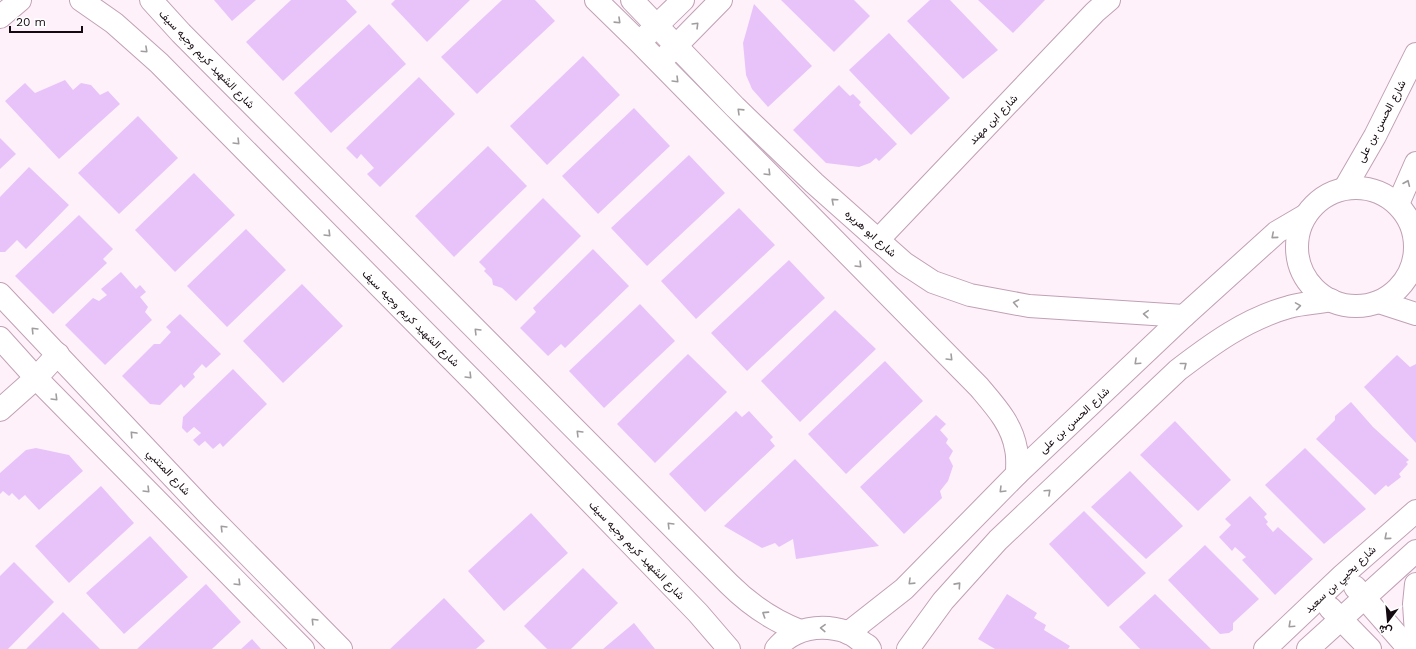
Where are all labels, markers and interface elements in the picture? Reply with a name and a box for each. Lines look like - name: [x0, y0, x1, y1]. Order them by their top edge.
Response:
- street label: شارع الشهيد كريم وجيه سيف: [155, 7, 257, 112]
- scale bar: [10, 8, 82, 34]
- text: 20 m: [16, 15, 46, 29]
- one-way arrow: [613, 16, 621, 24]
- one-way arrow: [691, 22, 699, 30]
- one-way arrow: [140, 45, 148, 53]
- one-way arrow: [671, 75, 679, 83]
- street label: شارع الحسن بن على: [1354, 78, 1410, 165]
- street label: شارع ابن مهند: [966, 91, 1021, 148]
- one-way arrow: [737, 108, 745, 116]
- one-way arrow: [232, 137, 240, 145]
- one-way arrow: [763, 168, 770, 176]
- one-way arrow: [1402, 180, 1410, 187]
- one-way arrow: [832, 198, 839, 205]
- street label: شارع ابو هريره: [842, 207, 899, 261]
- one-way arrow: [323, 229, 331, 237]
- one-way arrow: [1271, 231, 1278, 238]
- one-way arrow: [854, 260, 862, 268]
- street label: شارع الشهيد كريم وجيه سيف: [359, 267, 462, 370]
- one-way arrow: [1013, 300, 1019, 308]
- one-way arrow: [1295, 302, 1301, 311]
- one-way arrow: [1142, 309, 1149, 318]
- one-way arrow: [32, 327, 39, 334]
- one-way arrow: [474, 328, 482, 336]
- one-way arrow: [945, 353, 953, 361]
- one-way arrow: [1134, 357, 1141, 364]
- one-way arrow: [1180, 363, 1187, 370]
- one-way arrow: [464, 371, 472, 379]
- street label: شارع الحسن بن على: [1036, 384, 1113, 457]
- one-way arrow: [50, 393, 58, 401]
- one-way arrow: [576, 430, 583, 438]
- one-way arrow: [130, 431, 138, 439]
- street label: شارع المتنبي: [142, 447, 193, 500]
- one-way arrow: [142, 485, 150, 493]
- one-way arrow: [999, 485, 1007, 493]
- one-way arrow: [1044, 490, 1051, 497]
- street label: شارع الشهيد كريم وجيه سيف: [585, 498, 687, 603]
- one-way arrow: [667, 522, 675, 530]
- one-way arrow: [220, 525, 228, 533]
- one-way arrow: [1384, 532, 1391, 539]
- street label: شارع يحيي بن سعيد: [1302, 543, 1381, 618]
- one-way arrow: [233, 578, 241, 586]
- one-way arrow: [908, 578, 916, 585]
- one-way arrow: [953, 582, 960, 590]
- north arrow: [1368, 601, 1408, 641]
- one-way arrow: [762, 611, 769, 619]
- one-way arrow: [311, 618, 319, 626]
- one-way arrow: [1288, 620, 1296, 628]
- text: ش: [1377, 622, 1394, 638]
- one-way arrow: [820, 624, 826, 632]

